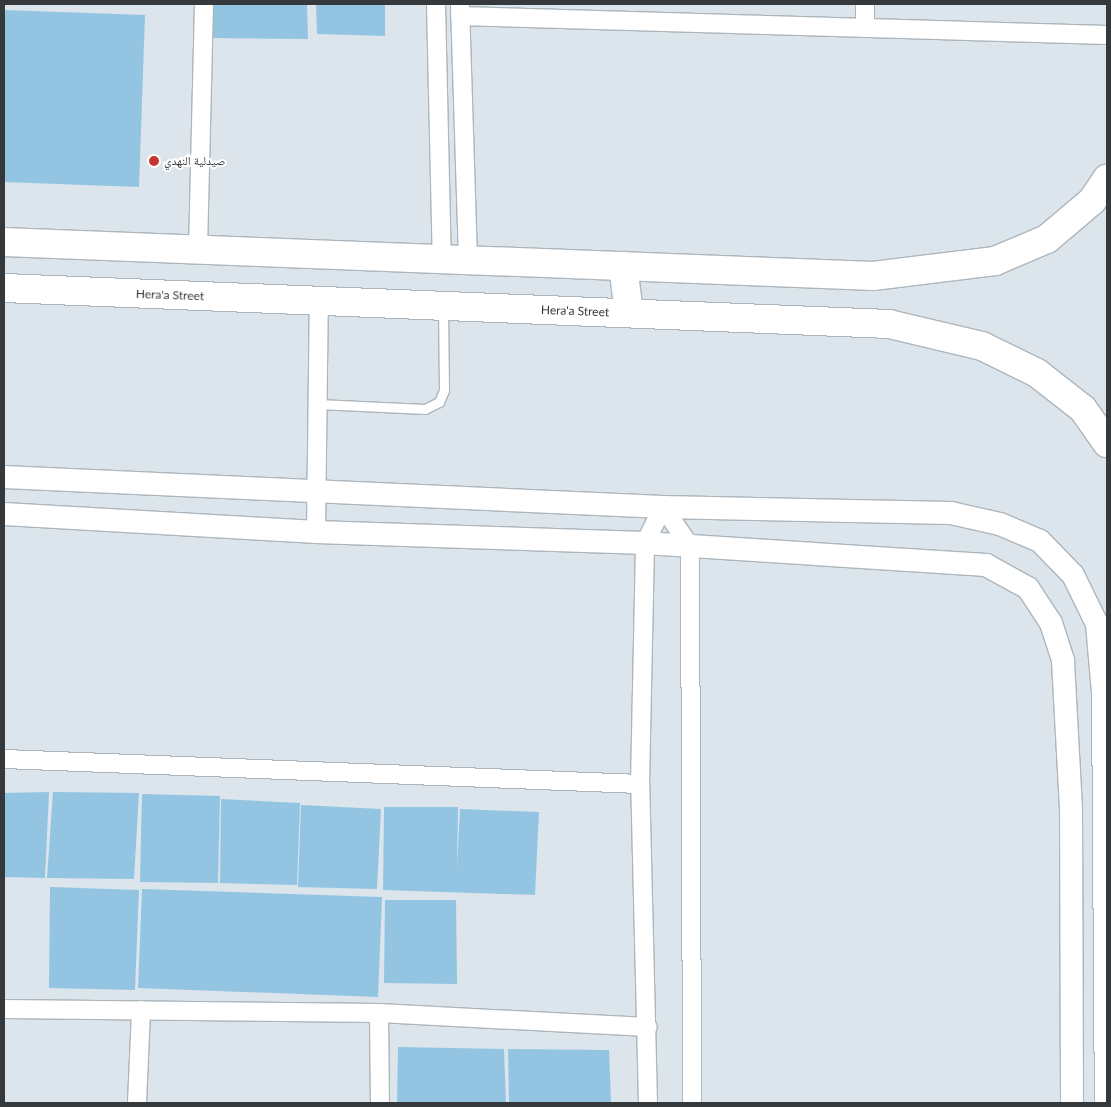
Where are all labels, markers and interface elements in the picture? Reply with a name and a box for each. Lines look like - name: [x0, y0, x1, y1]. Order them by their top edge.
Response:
- place label: صيدلية النهدي: [164, 154, 225, 168]
- marker: صيدلية النهدي: [148, 155, 160, 167]
- street label: Hera'a Street: [136, 287, 204, 303]
- street label: Hera'a Street: [541, 303, 609, 319]

